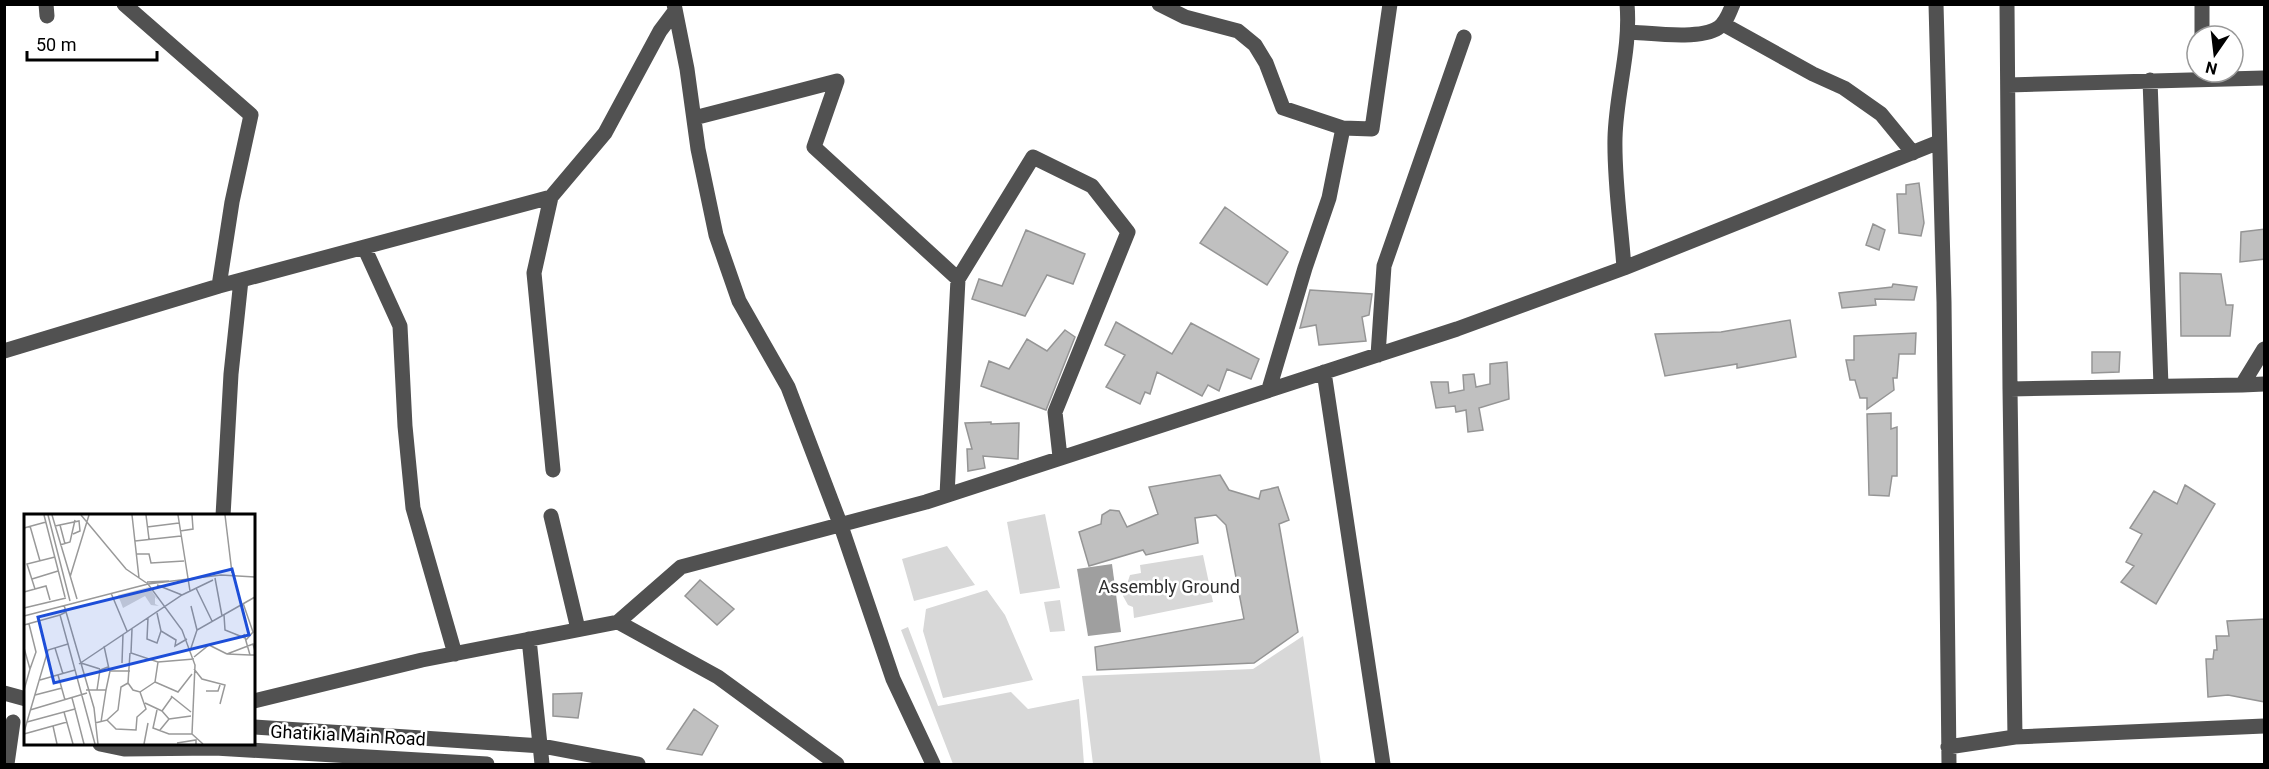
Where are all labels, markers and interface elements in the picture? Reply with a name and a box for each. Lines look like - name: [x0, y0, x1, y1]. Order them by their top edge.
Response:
- scale bar: [27, 24, 158, 62]
- north arrow: [2185, 24, 2245, 84]
- text: 50 m: [36, 34, 76, 55]
- text: N: [2204, 57, 2219, 79]
- inset map: [24, 514, 255, 745]
- park label: Assembly Ground: [1098, 576, 1240, 597]
- street label: Ghatikia Main Road: [270, 720, 426, 750]

